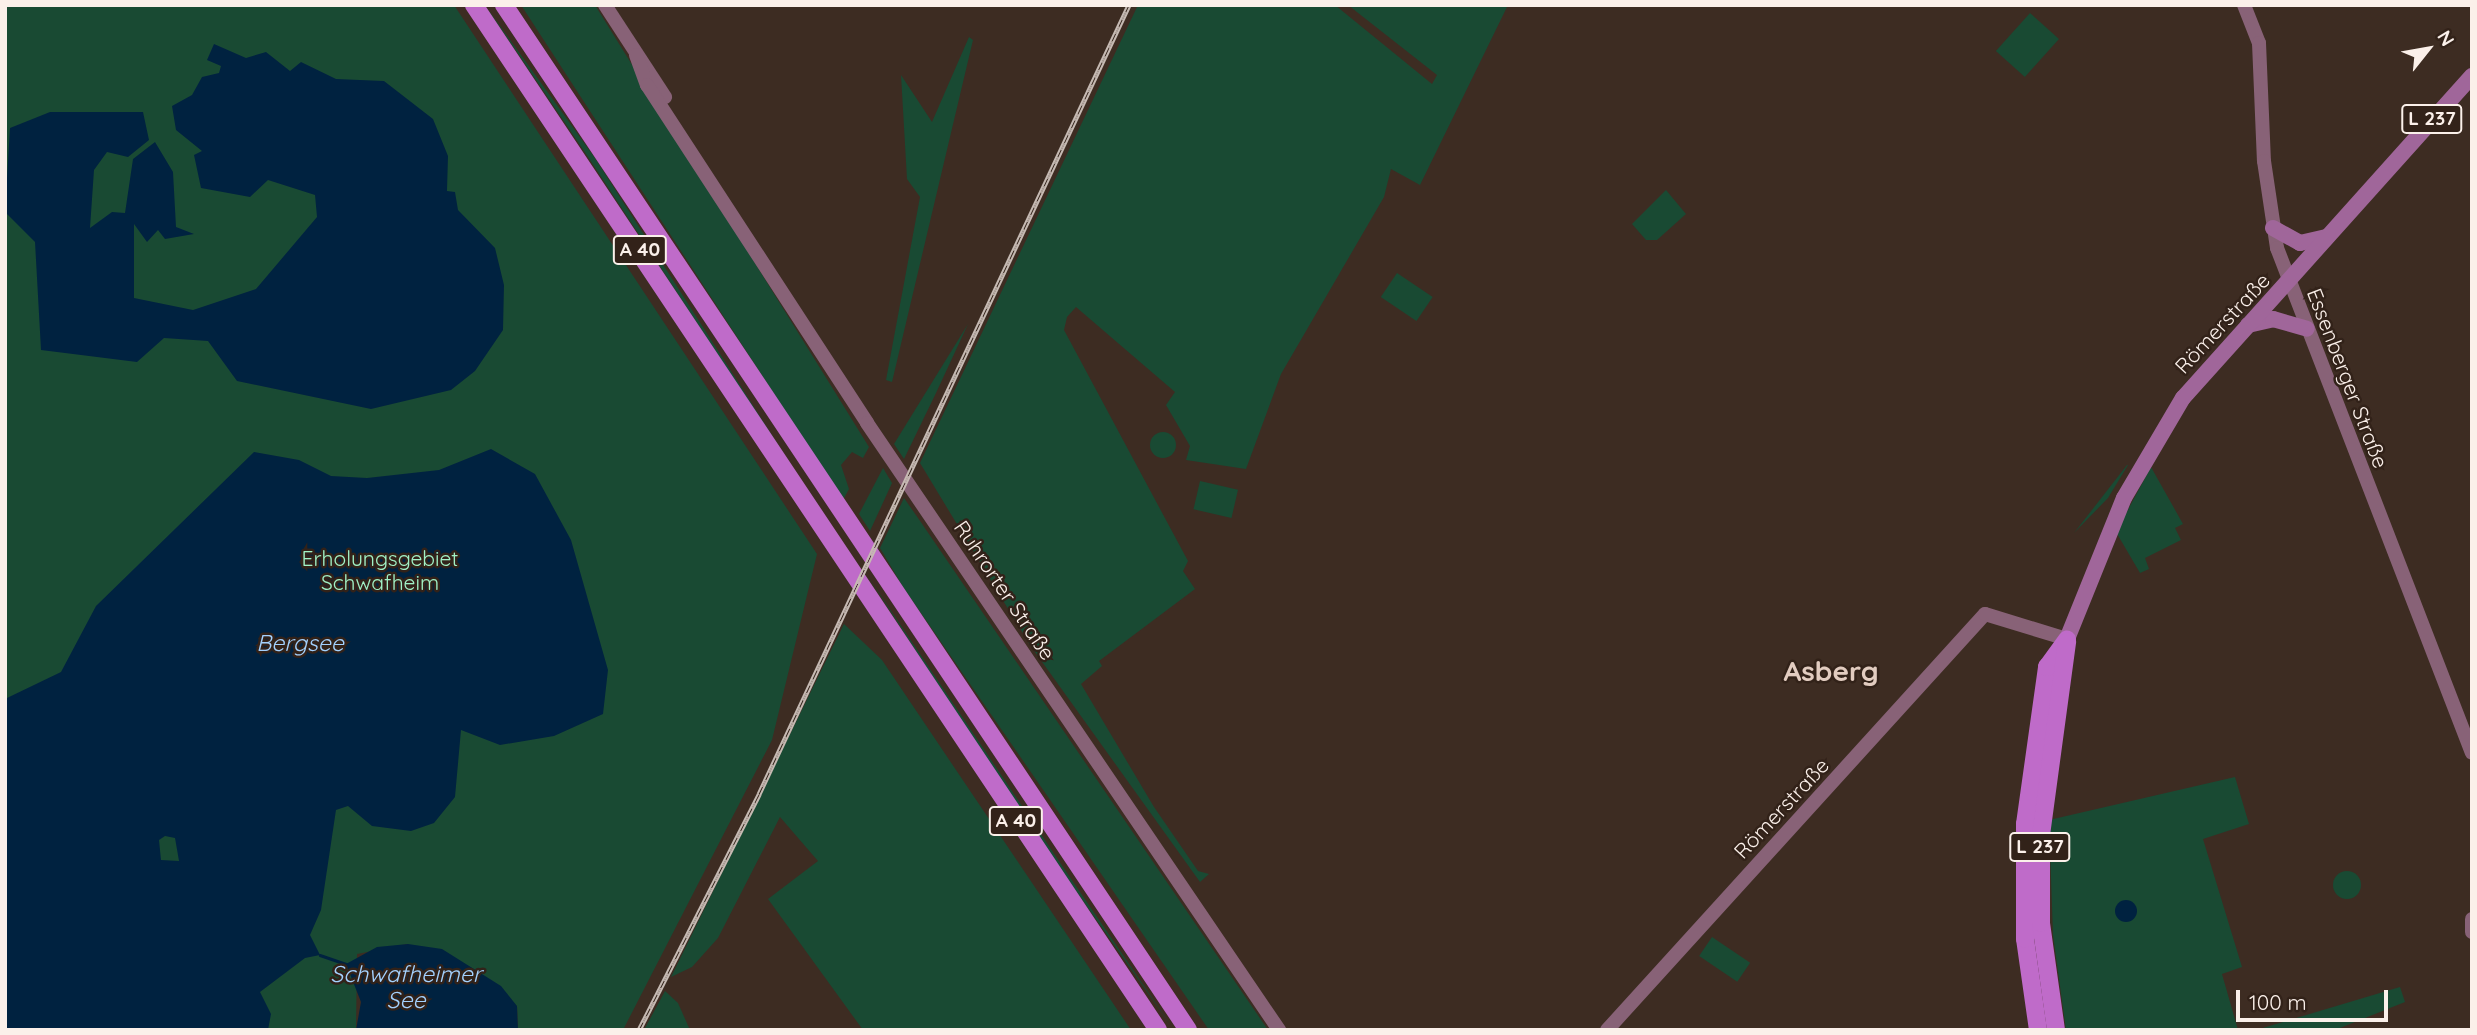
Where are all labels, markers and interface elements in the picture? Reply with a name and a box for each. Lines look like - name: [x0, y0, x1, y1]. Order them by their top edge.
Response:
- north arrow: [2393, 14, 2463, 84]
- text: N: [2432, 26, 2460, 50]
- road number: L 237: [2400, 104, 2464, 134]
- road number: A 40: [612, 234, 668, 266]
- street label: Römerstraße: [2169, 268, 2275, 378]
- street label: Essenberger Straße: [2302, 285, 2394, 471]
- street label: Ruhrorter Straße: [949, 515, 1061, 665]
- park label: Erholungsgebiet Schwafheim: [302, 545, 458, 595]
- water label: Bergsee: [256, 629, 344, 657]
- district label: Asberg: [1783, 654, 1879, 688]
- street label: Römerstraße: [1728, 753, 1834, 863]
- road number: A 40: [988, 806, 1044, 836]
- road number: L 237: [2008, 832, 2072, 862]
- water label: Schwafheimer See: [330, 960, 482, 1014]
- scale bar: [2239, 976, 2391, 1020]
- text: 100 m: [2249, 989, 2307, 1015]

